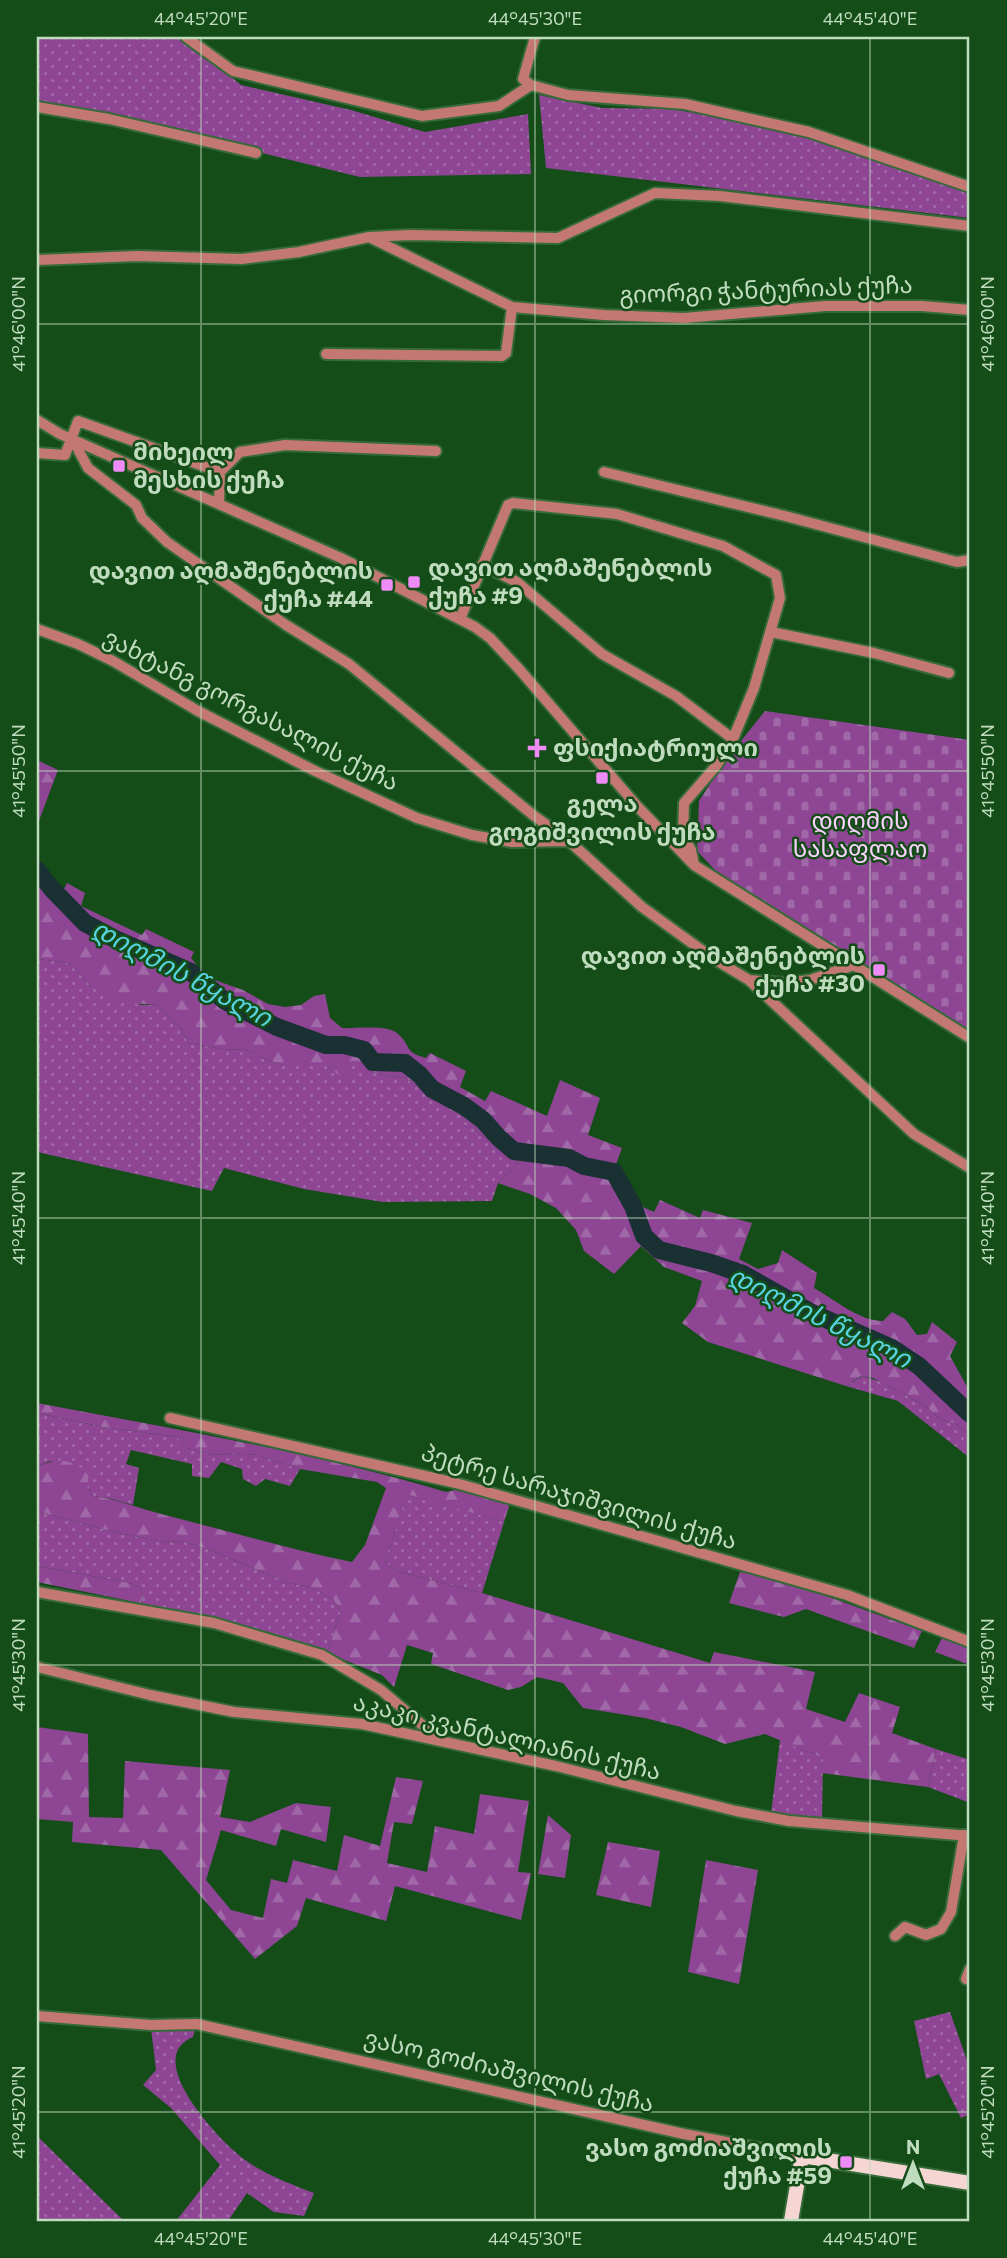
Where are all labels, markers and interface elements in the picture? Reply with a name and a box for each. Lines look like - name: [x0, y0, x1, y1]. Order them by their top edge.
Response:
- text: 44°45'20"E: [154, 7, 248, 29]
- text: 44°45'30"E: [488, 7, 582, 29]
- text: 44°45'40"E: [823, 7, 917, 29]
- street label: გიორგი ჭანტურიას ქუჩა: [619, 269, 913, 309]
- text: 41°46'00"N: [7, 276, 29, 372]
- text: 41°46'00"N: [976, 276, 998, 372]
- place label: მიხეილ მესხის ქუჩა: [133, 436, 285, 494]
- marker: მიხეილ მესხის ქუჩა: [111, 458, 127, 474]
- place label: დავით აღმაშენებლის ქუჩა #9: [428, 552, 712, 610]
- place label: დავით აღმაშენებლის ქუჩა #44: [89, 555, 373, 613]
- marker: დავით აღმაშენებლის ქუჩა #9: [406, 574, 422, 590]
- marker: დავით აღმაშენებლის ქუჩა #44: [379, 577, 395, 593]
- street label: ვახტანგ გორგასალის ქუჩა: [99, 621, 404, 797]
- text: 41°45'50"N: [7, 724, 29, 818]
- text: 41°45'50"N: [976, 724, 998, 818]
- place label: ფსიქიატრიული: [553, 732, 758, 762]
- marker: ფსიქიატრიული: [527, 738, 547, 758]
- marker: გელა გოგიშვილის ქუჩა: [594, 770, 610, 786]
- place label: გელა გოგიშვილის ქუჩა: [489, 788, 716, 846]
- park label: დიღმის სასაფლაო: [793, 805, 927, 863]
- water label: დიღმის წყალი: [87, 911, 279, 1034]
- place label: დავით აღმაშენებლის ქუჩა #30: [581, 940, 865, 998]
- marker: დავით აღმაშენებლის ქუჩა #30: [871, 962, 887, 978]
- text: 41°45'40"N: [7, 1171, 29, 1265]
- text: 41°45'40"N: [976, 1171, 998, 1265]
- water label: დიღმის წყალი: [724, 1258, 918, 1375]
- street label: პეტრე სარაჯიშვილის ქუჩა: [418, 1437, 741, 1556]
- text: 41°45'30"N: [7, 1618, 29, 1712]
- text: 41°45'30"N: [976, 1618, 998, 1712]
- street label: აკაკი კვანტალიანის ქუჩა: [350, 1686, 664, 1786]
- street label: ვასო გოძიაშვილის ქუჩა: [362, 2022, 657, 2118]
- text: 41°45'20"N: [7, 2065, 29, 2159]
- text: 41°45'20"N: [976, 2065, 998, 2159]
- north arrow: [878, 2128, 948, 2198]
- place label: ვასო გოძიაშვილის ქუჩა #59: [585, 2132, 832, 2190]
- text: N: [906, 2135, 920, 2158]
- marker: ვასო გოძიაშვილის ქუჩა #59: [838, 2154, 854, 2170]
- text: 44°45'20"E: [154, 2227, 248, 2249]
- text: 44°45'30"E: [488, 2227, 582, 2249]
- text: 44°45'40"E: [823, 2227, 917, 2249]

